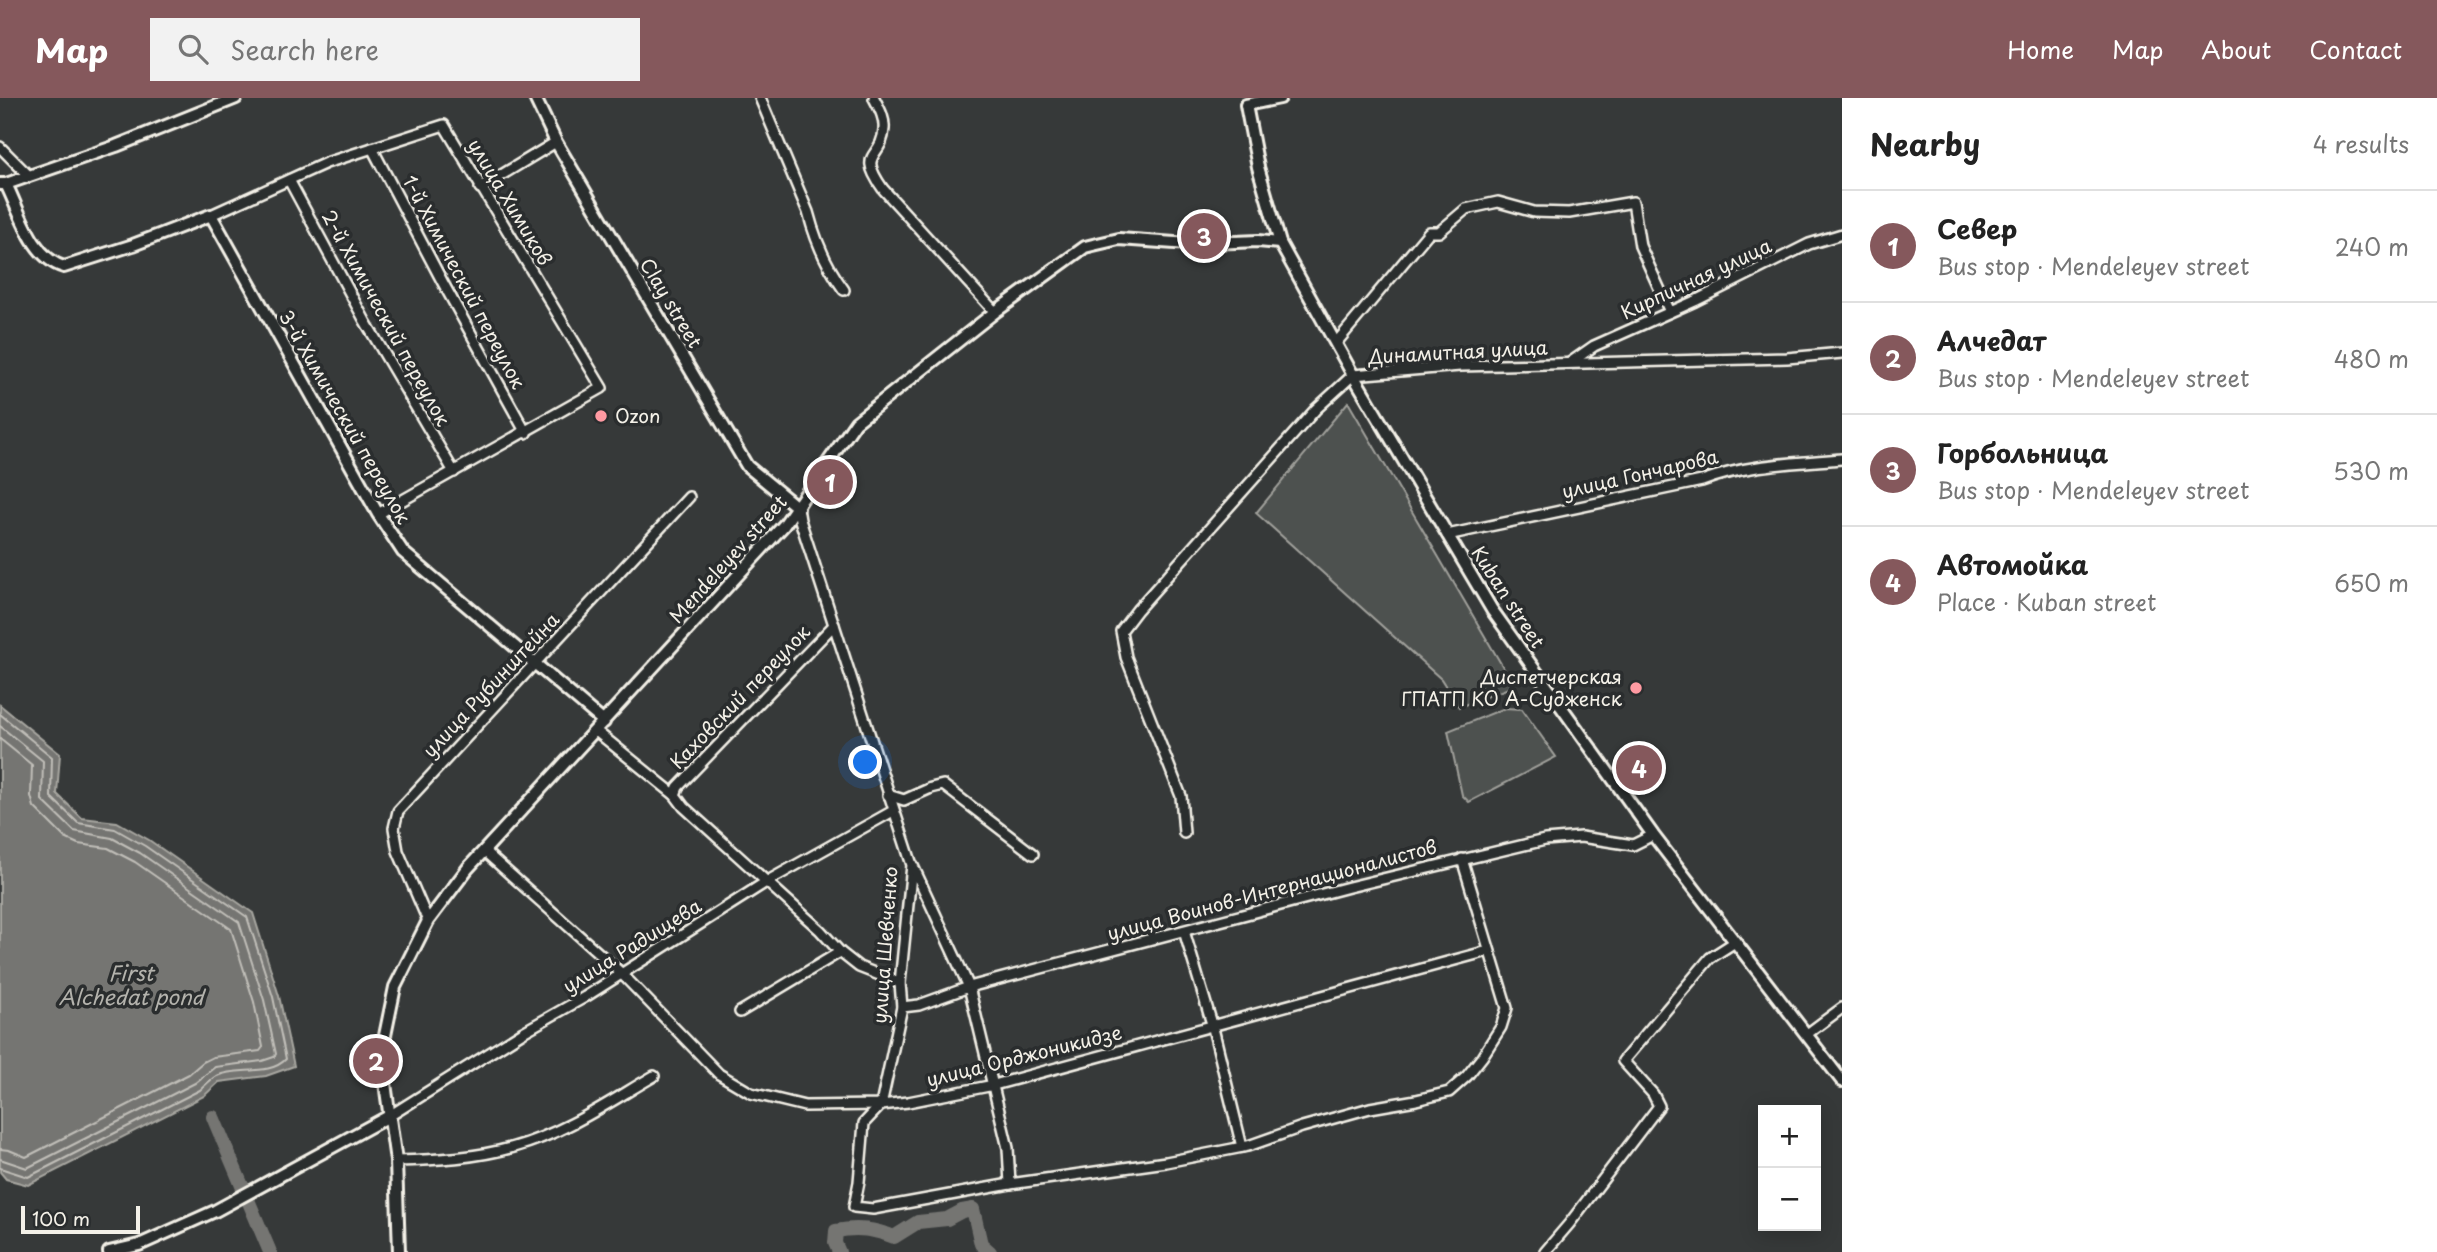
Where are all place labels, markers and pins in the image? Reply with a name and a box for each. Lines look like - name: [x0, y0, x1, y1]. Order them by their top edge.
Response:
- pin: 3: [1181, 210, 1227, 262]
- place label: Ozon: [615, 401, 660, 429]
- marker: Ozon: [593, 408, 609, 424]
- pin: 1: [807, 456, 853, 508]
- place label: Диспетчерская ГПАТП КО А-Судженск: [1401, 662, 1623, 712]
- marker: Диспетчерская ГПАТП КО А-Судженск: [1628, 680, 1644, 696]
- pin: 4: [1616, 742, 1662, 794]
- pin: 2: [353, 1035, 399, 1087]

